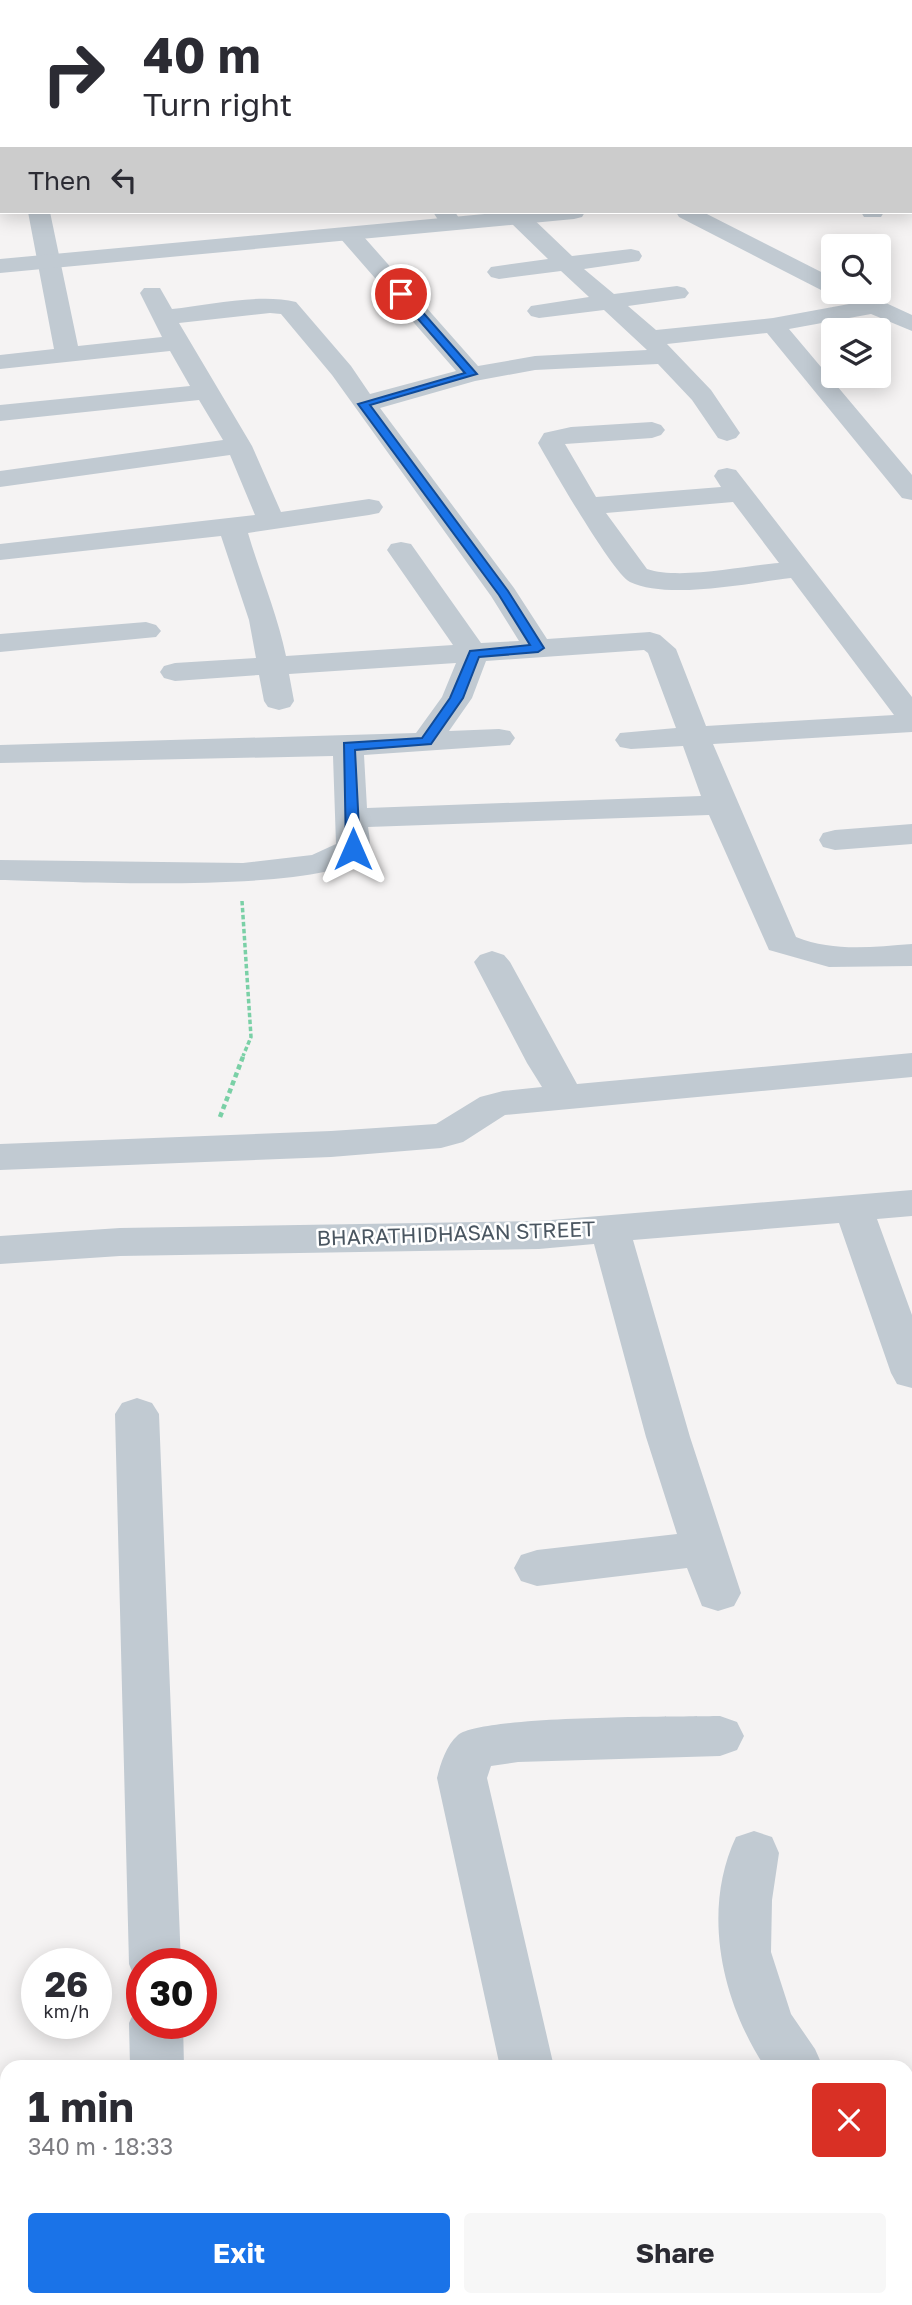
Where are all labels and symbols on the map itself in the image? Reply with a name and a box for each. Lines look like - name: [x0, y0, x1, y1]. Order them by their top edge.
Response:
- pin: [371, 264, 431, 324]
- position arrow: [316, 812, 390, 886]
- street label: BHARATHIDHASAN STREET: [316, 1215, 596, 1251]
- speed limit sign: 30: [126, 1948, 217, 2039]

